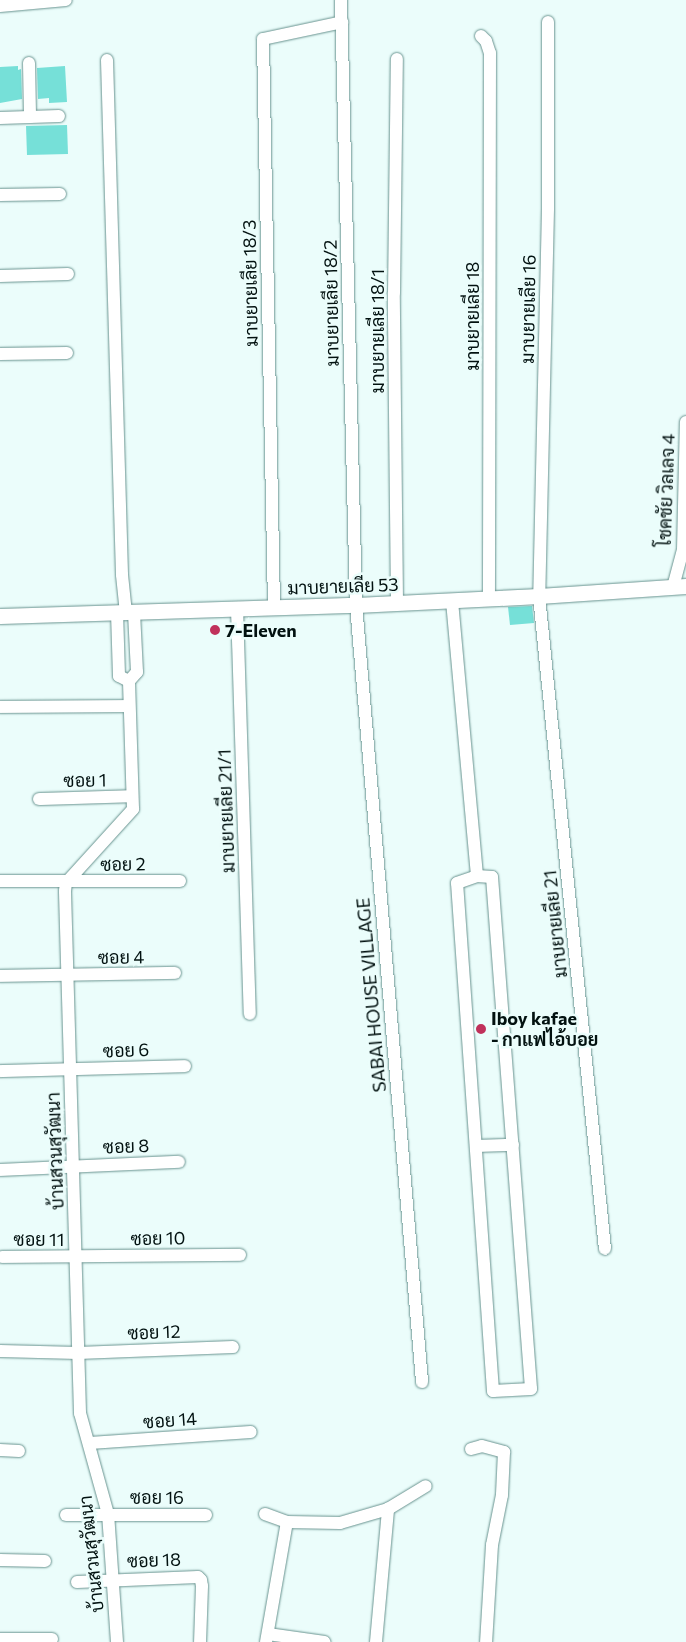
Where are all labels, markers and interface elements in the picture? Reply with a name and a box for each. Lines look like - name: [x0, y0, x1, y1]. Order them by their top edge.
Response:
- street label: มาบยายเลีย 18/3: [238, 219, 262, 347]
- street label: มาบยายเลีย 18/2: [319, 239, 343, 367]
- street label: มาบยายเลีย 16: [516, 254, 540, 364]
- street label: มาบยายเลีย 18: [461, 261, 483, 371]
- street label: มาบยายเลีย 18/1: [366, 269, 388, 393]
- street label: โชคชัย วิลเลจ 4: [653, 433, 679, 547]
- street label: มาบยายเลีย 53: [287, 573, 399, 599]
- place label: 7-Eleven: [225, 619, 297, 641]
- marker: 7-Eleven: [209, 624, 221, 636]
- street label: มาบยายเลีย 21/1: [213, 749, 239, 873]
- street label: ซอย 1: [63, 769, 107, 791]
- street label: ซอย 2: [100, 853, 146, 875]
- street label: มาบยายเลีย 21: [539, 869, 571, 979]
- street label: SABAI HOUSE VILLAGE: [352, 897, 390, 1093]
- street label: ซอย 4: [98, 946, 144, 968]
- place label: Iboy kafae - กาแฟไอ้บอย: [491, 1008, 598, 1050]
- marker: Iboy kafae - กาแฟไอ้บอย: [475, 1023, 487, 1035]
- street label: ซอย 6: [102, 1038, 150, 1062]
- street label: บ้านสวนสุวัฒนา: [42, 1092, 68, 1210]
- street label: ซอย 8: [102, 1134, 150, 1158]
- street label: ซอย 10: [130, 1227, 186, 1249]
- street label: ซอย 11: [14, 1228, 64, 1250]
- street label: ซอย 12: [127, 1320, 181, 1344]
- street label: ซอย 14: [142, 1407, 198, 1433]
- street label: ซอย 16: [130, 1486, 184, 1508]
- street label: บ้านสวนสุวัฒนา: [74, 1494, 108, 1614]
- street label: ซอย 18: [127, 1548, 181, 1572]

